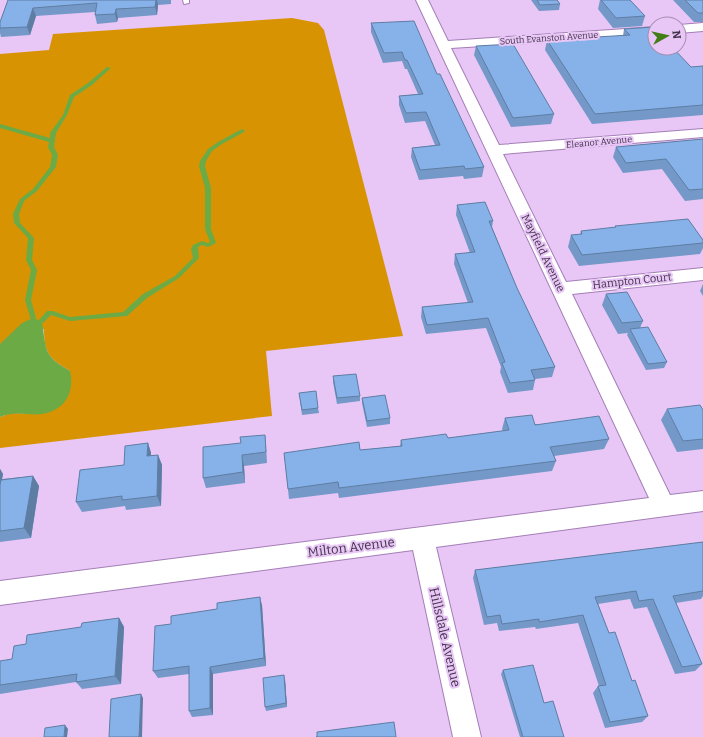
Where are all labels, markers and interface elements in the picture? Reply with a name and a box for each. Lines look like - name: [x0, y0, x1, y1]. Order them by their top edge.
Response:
- north arrow: [647, 16, 687, 56]
- street label: South Evanston Avenue: [499, 30, 599, 46]
- text: N: [669, 30, 684, 40]
- street label: Eleanor Avenue: [566, 134, 633, 150]
- street label: Mayfield Avenue: [519, 212, 567, 294]
- street label: Hampton Court: [592, 270, 672, 292]
- street label: Milton Avenue: [307, 534, 395, 560]
- street label: Hillsdale Avenue: [426, 586, 464, 688]

